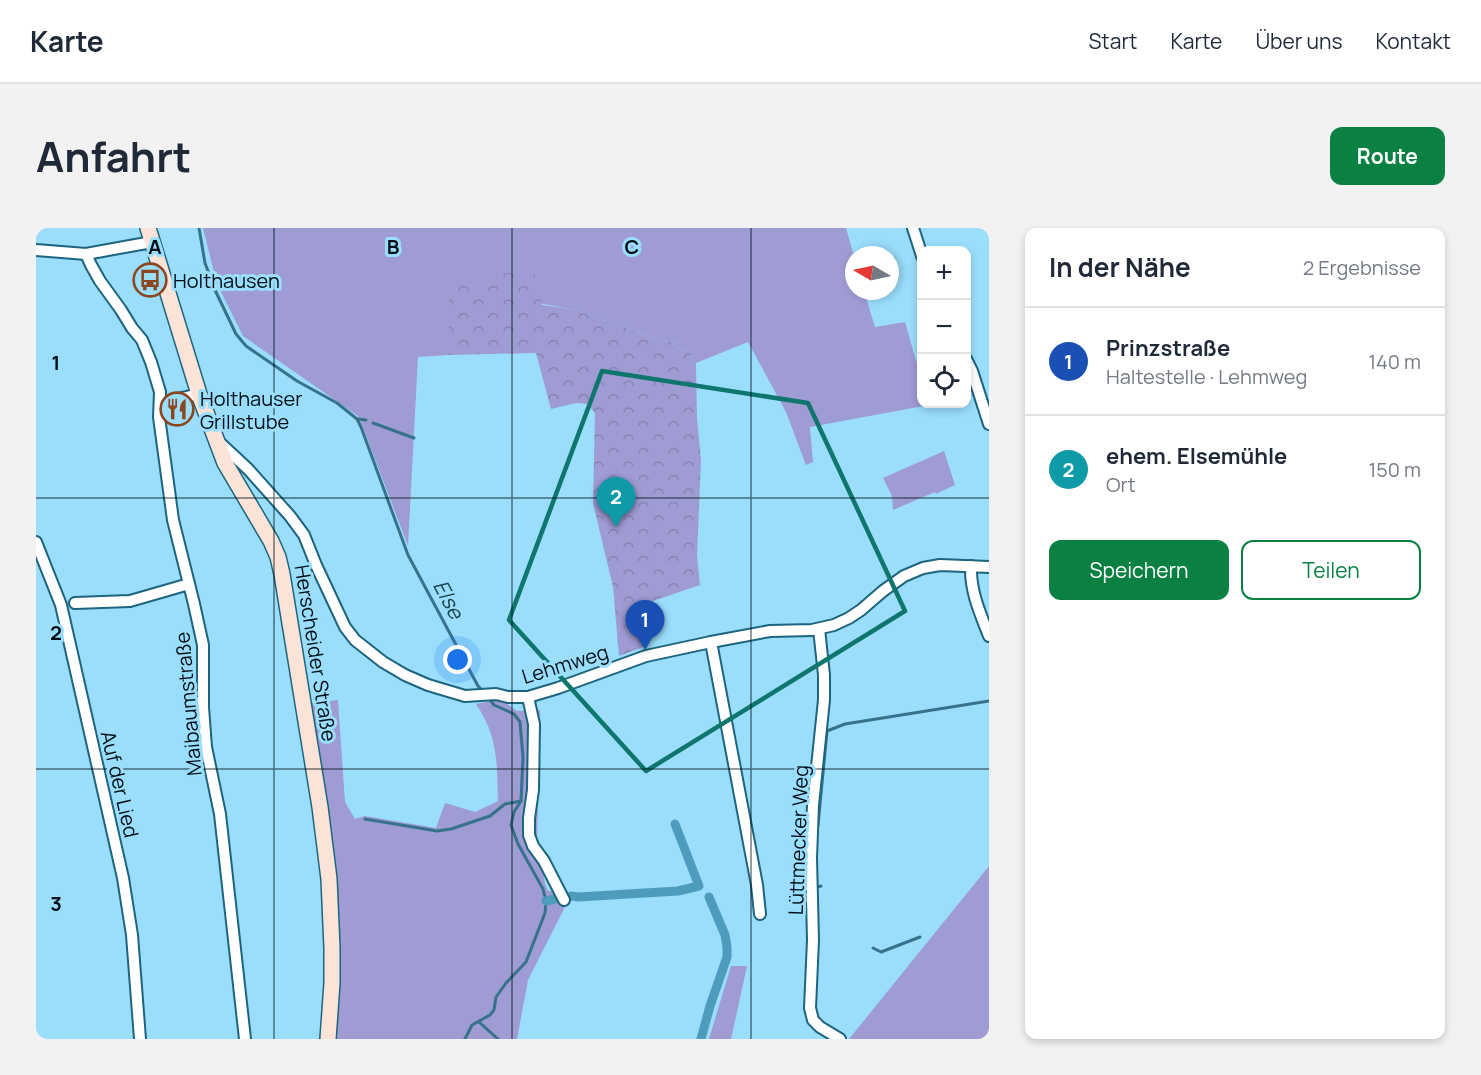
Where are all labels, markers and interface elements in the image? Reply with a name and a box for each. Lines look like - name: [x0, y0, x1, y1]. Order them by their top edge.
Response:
- text: Karte: [30, 22, 104, 60]
- text: Start: [1088, 27, 1137, 55]
- text: Karte: [1170, 27, 1222, 55]
- text: Über uns: [1255, 27, 1343, 55]
- text: Kontakt: [1376, 27, 1451, 55]
- text: Anfahrt: [36, 127, 191, 185]
- button: Route: [1330, 127, 1445, 185]
- text: A: [148, 233, 162, 260]
- text: B: [387, 233, 400, 260]
- text: C: [625, 233, 639, 260]
- north arrow: [845, 246, 899, 300]
- map controls: [917, 246, 971, 408]
- button: +: [917, 246, 971, 300]
- text: In der Nähe: [1049, 249, 1191, 285]
- text: 2 Ergebnisse: [1303, 254, 1421, 281]
- bus stop icon: Holthausen: [132, 262, 168, 298]
- place label: Holthausen: [173, 267, 280, 294]
- button: −: [917, 300, 971, 354]
- text: Prinzstraße: [1106, 333, 1230, 363]
- text: 1: [1064, 348, 1073, 375]
- text: 140 m: [1368, 348, 1421, 375]
- text: 1: [52, 349, 60, 376]
- button: locate: [917, 354, 971, 408]
- text: Haltestelle · Lehmweg: [1106, 363, 1307, 390]
- place label: Holthauser Grillstube: [200, 385, 302, 435]
- restaurant icon: Holthauser Grillstube: [159, 391, 195, 427]
- text: ehem. Elsemühle: [1106, 441, 1287, 471]
- text: 2: [1063, 456, 1074, 483]
- text: 150 m: [1368, 456, 1421, 483]
- text: Ort: [1106, 471, 1136, 498]
- pin: 2: [596, 478, 636, 527]
- button: Speichern: [1049, 540, 1229, 600]
- button: Teilen: [1241, 540, 1421, 600]
- street label: Herscheider Straße: [289, 563, 343, 743]
- water label: Else: [427, 575, 472, 625]
- pin: 1: [626, 600, 664, 650]
- text: 2: [50, 619, 62, 646]
- street label: Maibaumstraße: [168, 631, 208, 777]
- street label: Lehmweg: [518, 638, 612, 690]
- your location: [443, 645, 472, 674]
- street label: Auf der Lied: [95, 728, 145, 840]
- street label: Lüttmecker Weg: [782, 764, 814, 916]
- text: 3: [50, 890, 62, 917]

